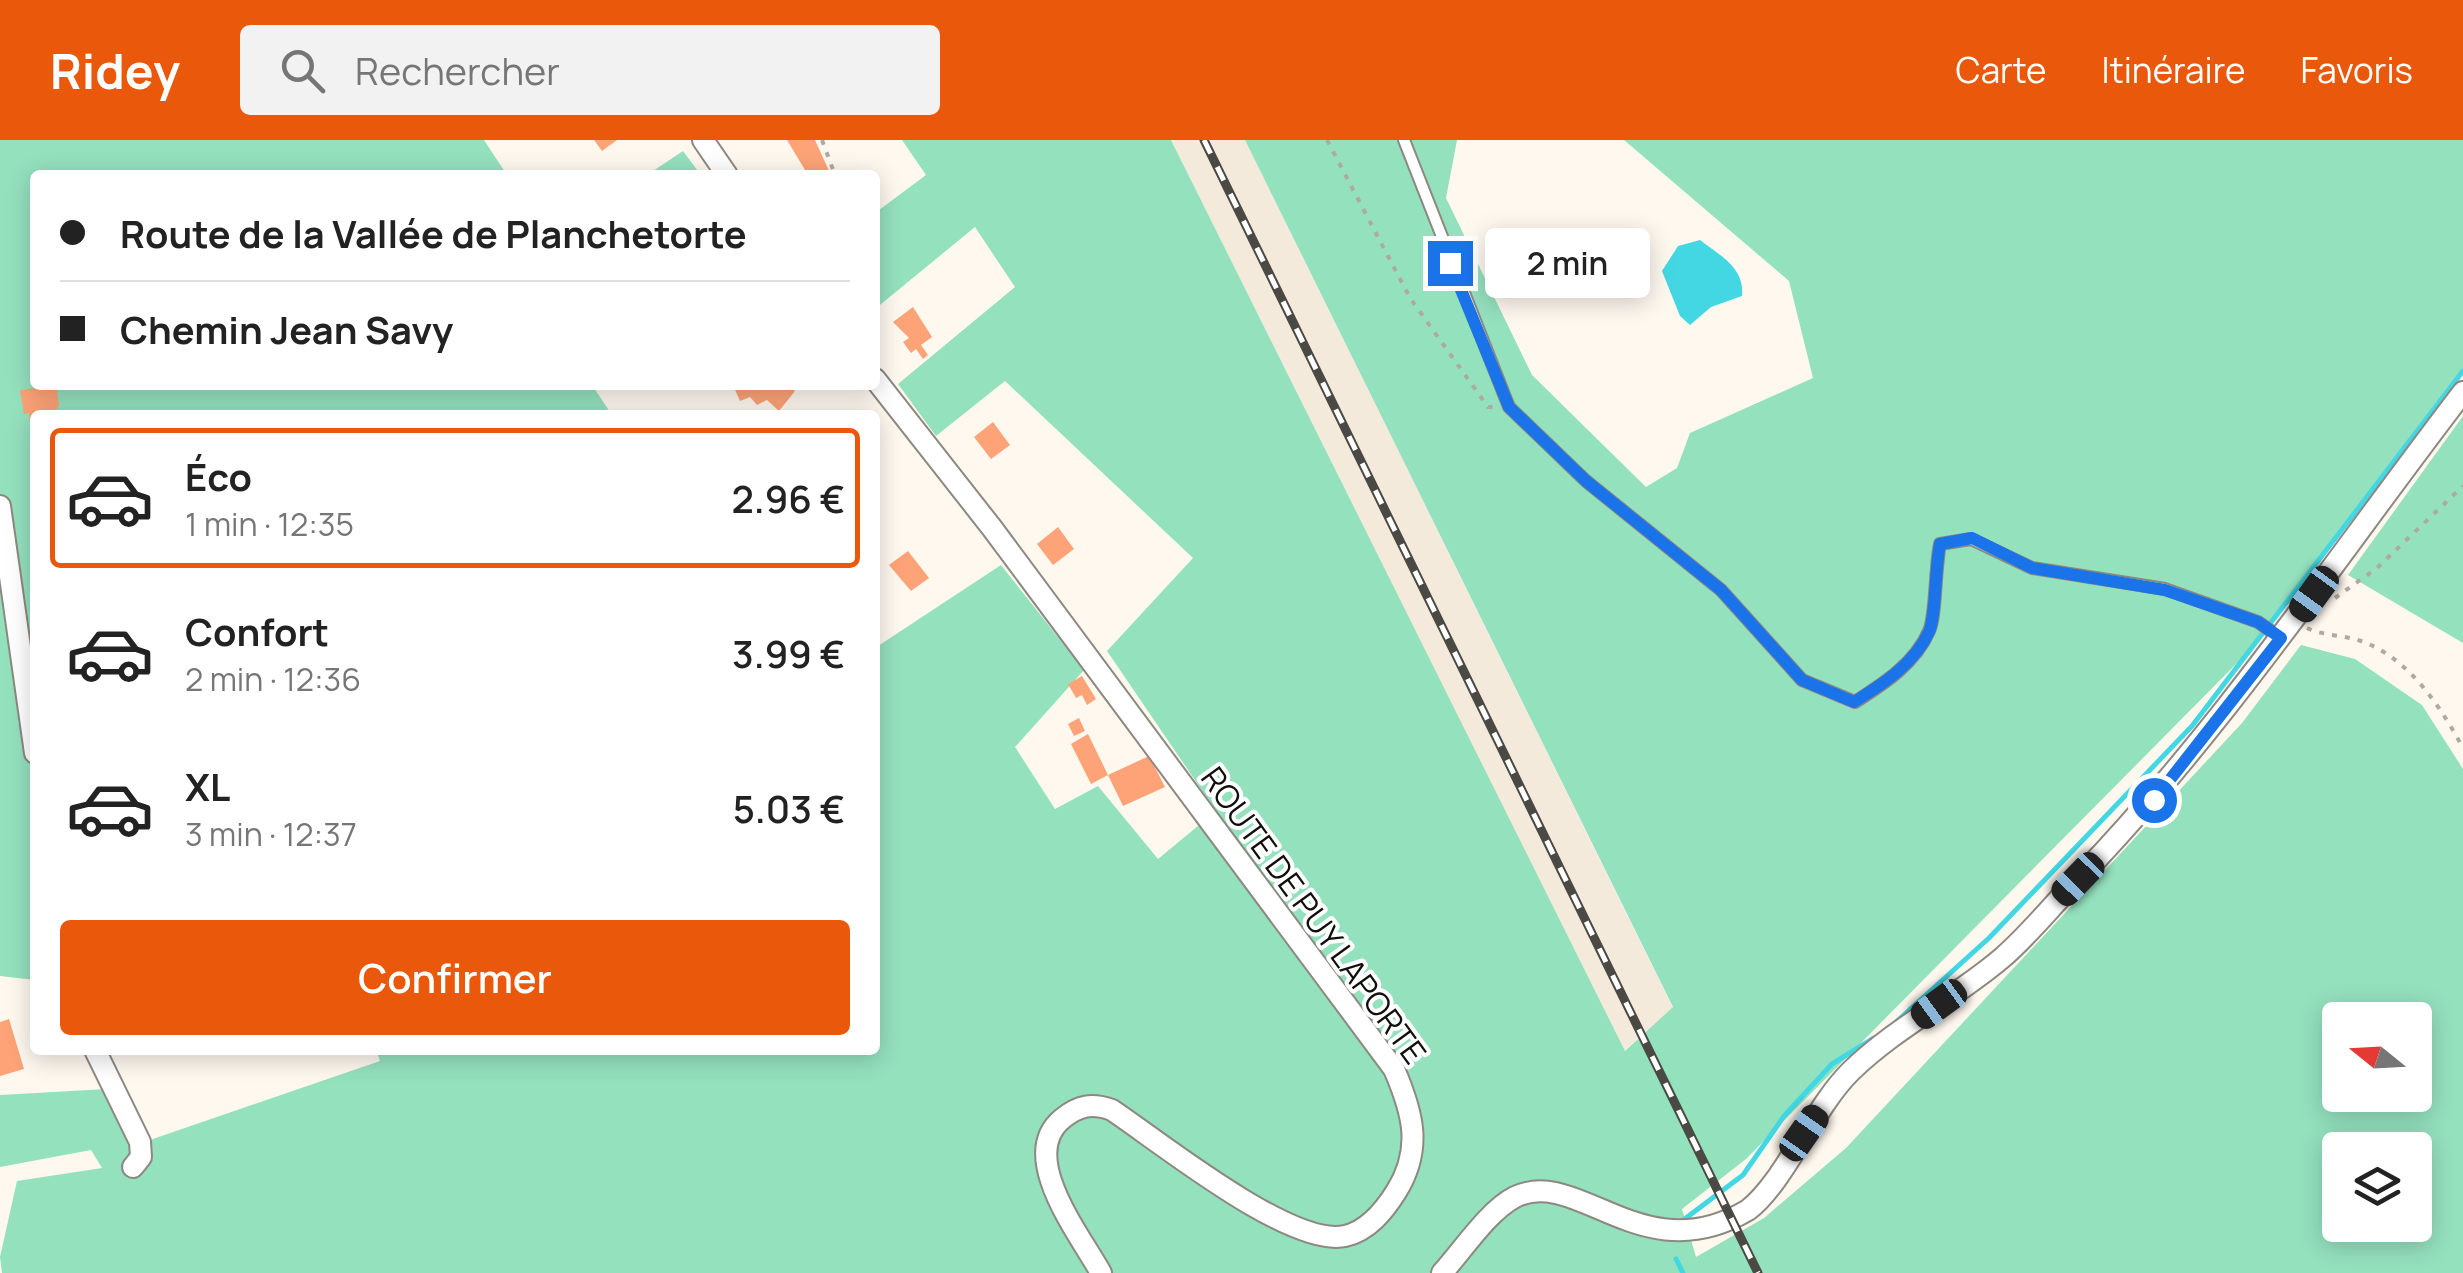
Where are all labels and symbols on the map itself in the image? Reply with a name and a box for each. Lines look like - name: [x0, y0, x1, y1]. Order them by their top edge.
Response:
- callout: 2 min: [1485, 228, 1650, 298]
- route end: [1428, 241, 1473, 286]
- car: [2284, 561, 2344, 627]
- street label: ROUTE DE PUY LAPORTE: [1191, 758, 1437, 1072]
- route start: [2132, 778, 2177, 823]
- car: [2046, 847, 2110, 911]
- car: [1906, 974, 1972, 1034]
- north arrow: [2322, 1002, 2432, 1112]
- car: [1775, 1100, 1833, 1166]

